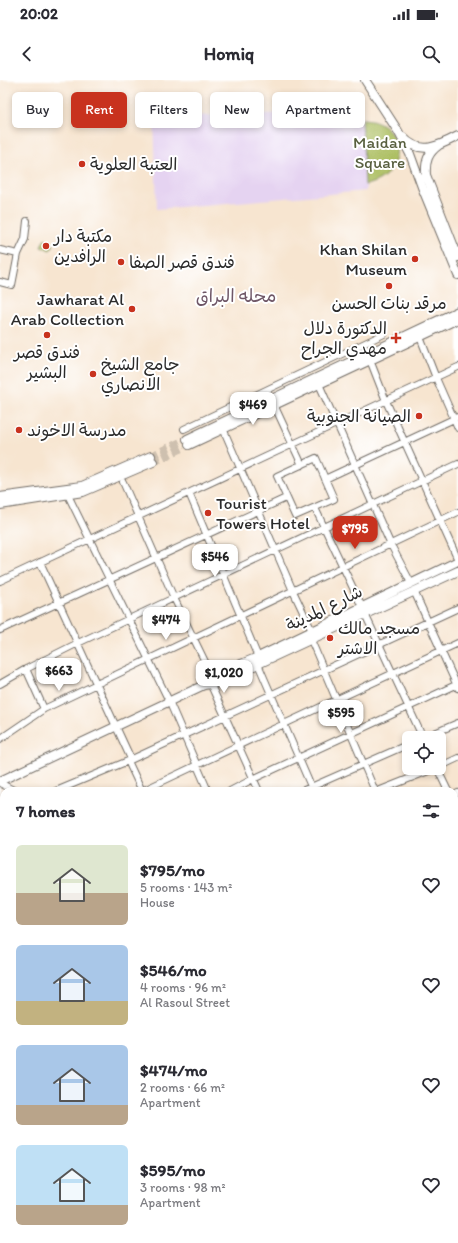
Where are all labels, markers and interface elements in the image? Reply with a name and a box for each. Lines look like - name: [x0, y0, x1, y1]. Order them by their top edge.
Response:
- text: 20:02: [20, 5, 58, 23]
- icon: back: [16, 43, 38, 65]
- text: Homiq: [204, 43, 254, 65]
- icon: search: [420, 43, 442, 65]
- chip: Buy: [12, 92, 63, 128]
- chip: Rent: [71, 92, 127, 128]
- chip: Filters: [135, 92, 202, 128]
- chip: New: [210, 92, 264, 128]
- chip: Apartment: [272, 92, 365, 128]
- park label: Maidan Square: [353, 132, 407, 172]
- place label: العتبة العلوية: [90, 154, 177, 175]
- marker: العتبة العلوية: [77, 159, 87, 169]
- place label: مكتبة دار الرافدين: [52, 226, 112, 266]
- place label: Khan Shilan Museum: [320, 239, 407, 279]
- marker: مكتبة دار الرافدين: [41, 241, 51, 251]
- place label: فندق قصر الصفا: [129, 252, 235, 272]
- marker: Khan Shilan Museum: [410, 254, 420, 264]
- marker: فندق قصر الصفا: [116, 257, 126, 267]
- marker: مرقد بنات الحسن: [384, 281, 394, 291]
- district label: محله البراق: [196, 285, 276, 307]
- place label: Jawharat Al Arab Collection: [11, 289, 124, 329]
- place label: مرقد بنات الحسن: [331, 293, 447, 313]
- marker: Jawharat Al Arab Collection: [127, 304, 137, 314]
- place label: الدكتورة دلال مهدي الجراح: [301, 318, 387, 361]
- marker: فندق قصر البشير: [42, 330, 52, 340]
- marker: الدكتورة دلال مهدي الجراح: [390, 332, 402, 344]
- place label: فندق قصر البشير: [12, 342, 80, 382]
- place label: جامع الشيخ الانصاري: [101, 354, 180, 397]
- marker: جامع الشيخ الانصاري: [88, 369, 98, 379]
- pin: $469: [229, 392, 277, 426]
- text: $469: [239, 397, 267, 412]
- place label: الصيانة الجنوبية: [307, 406, 411, 427]
- marker: الصيانة الجنوبية: [414, 411, 424, 421]
- place label: مدرسة الاخوند: [27, 420, 126, 441]
- marker: مدرسة الاخوند: [14, 425, 24, 435]
- place label: Tourist Towers Hotel: [216, 493, 310, 533]
- marker: Tourist Towers Hotel: [203, 508, 213, 518]
- pin: $795: [331, 516, 379, 550]
- text: $795: [342, 521, 368, 536]
- pin: $546: [191, 544, 239, 578]
- text: $546: [201, 549, 229, 564]
- street label: شارع المدينة: [283, 581, 366, 637]
- pin: $474: [142, 607, 190, 641]
- text: $474: [152, 612, 180, 627]
- place label: مسجد مالك الاشتر: [336, 618, 420, 658]
- marker: مسجد مالك الاشتر: [325, 633, 335, 643]
- pin: $663: [35, 658, 83, 692]
- pin: $1,020: [191, 660, 257, 694]
- text: $663: [45, 663, 73, 678]
- text: $1,020: [205, 665, 243, 680]
- pin: $595: [317, 700, 365, 734]
- text: $595: [327, 705, 355, 720]
- map controls: [402, 731, 446, 775]
- button: locate: [402, 731, 446, 775]
- icon: filters: [420, 800, 442, 822]
- text: 7 homes: [16, 801, 76, 821]
- text: $795/mo: [140, 860, 205, 880]
- icon: home: [48, 861, 96, 909]
- icon: heart: [420, 874, 442, 896]
- text: 5 rooms · 143 m²: [140, 880, 232, 895]
- text: House: [140, 895, 175, 910]
- text: $546/mo: [140, 960, 207, 980]
- icon: home: [48, 961, 96, 1009]
- icon: heart: [420, 974, 442, 996]
- text: 4 rooms · 96 m²: [140, 980, 226, 995]
- text: Al Rasoul Street: [140, 995, 230, 1010]
- text: $474/mo: [140, 1060, 208, 1080]
- icon: home: [48, 1061, 96, 1109]
- icon: heart: [420, 1074, 442, 1096]
- text: 2 rooms · 66 m²: [140, 1080, 225, 1095]
- text: Apartment: [140, 1095, 201, 1110]
- text: $595/mo: [140, 1160, 205, 1180]
- icon: home: [48, 1161, 96, 1209]
- icon: heart: [420, 1174, 442, 1196]
- text: 3 rooms · 98 m²: [140, 1180, 226, 1195]
- text: Apartment: [140, 1195, 201, 1210]

